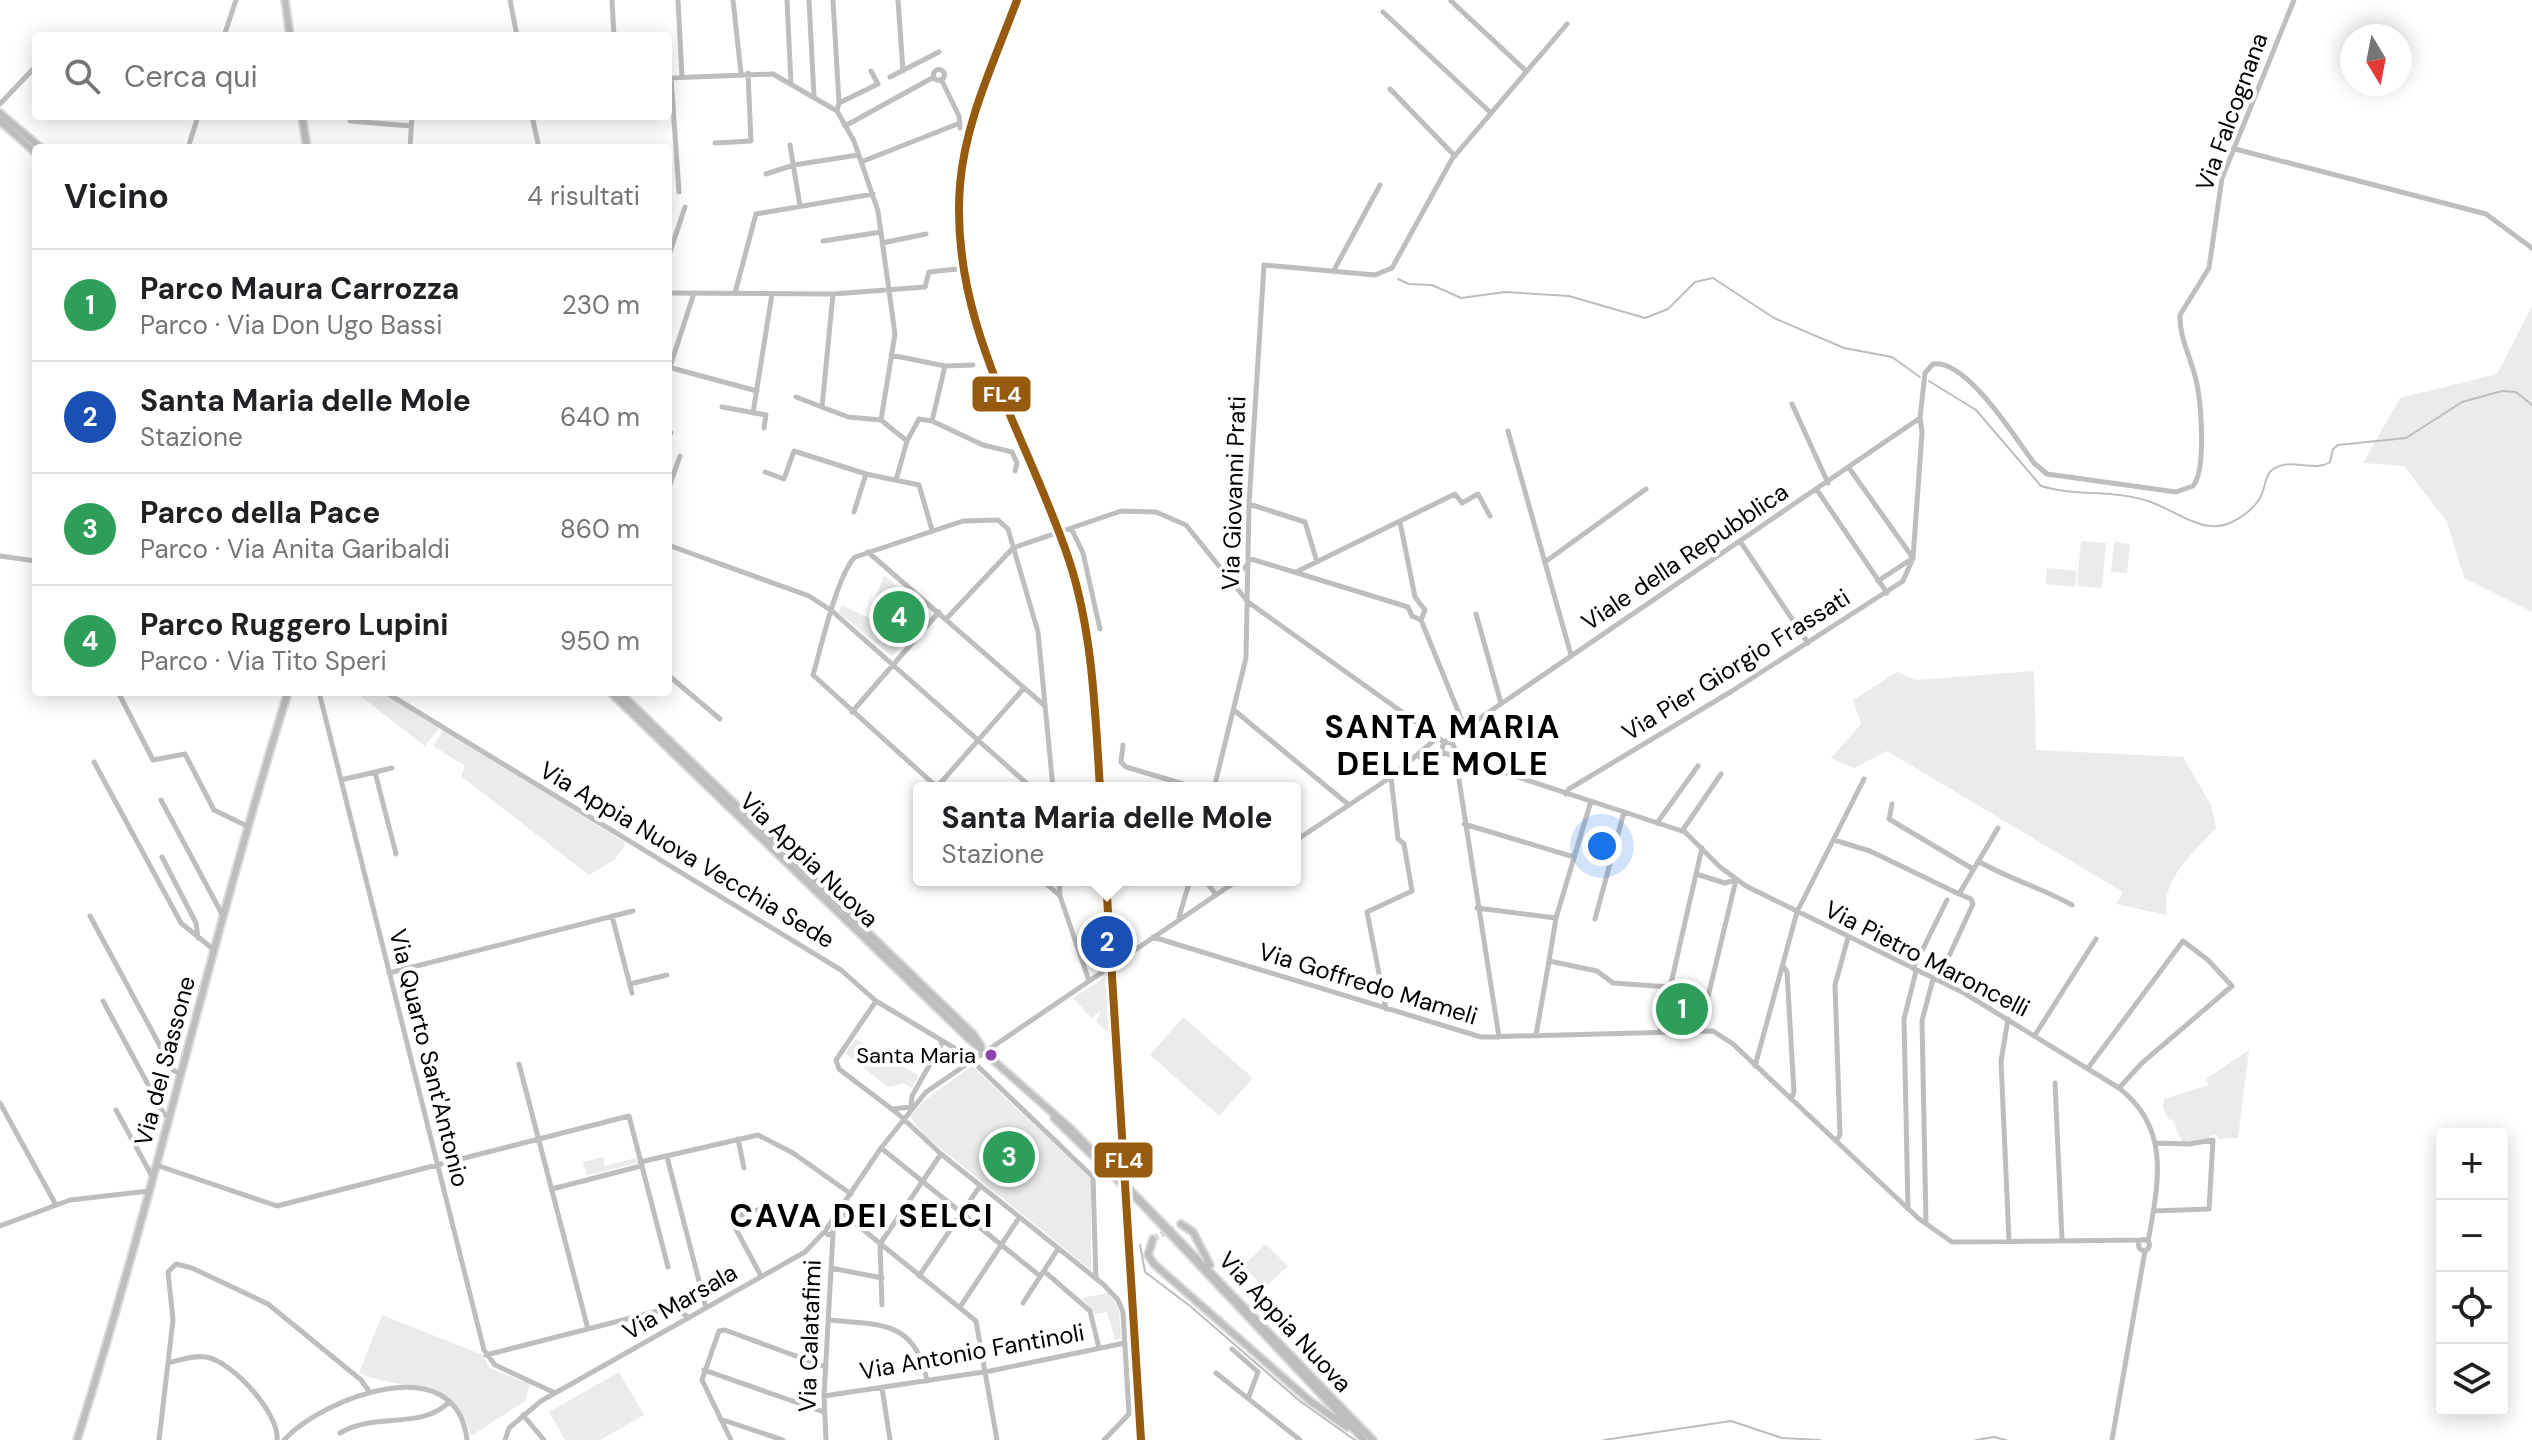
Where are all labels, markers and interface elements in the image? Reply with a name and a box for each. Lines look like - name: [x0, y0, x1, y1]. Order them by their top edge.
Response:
- north arrow: [2340, 24, 2412, 96]
- street label: Via Falcognana: [2189, 28, 2275, 195]
- search box: [32, 32, 672, 120]
- icon: search: [60, 54, 104, 98]
- text: Cerca qui: [124, 57, 258, 96]
- text: Vicino: [64, 174, 169, 219]
- text: 4 risultati: [527, 179, 640, 213]
- text: Parco Maura Carrozza: [140, 269, 459, 308]
- text: 1: [85, 288, 95, 322]
- text: 230 m: [562, 288, 640, 322]
- text: Parco · Via Don Ugo Bassi: [140, 308, 442, 342]
- line badge: FL4: [971, 375, 1032, 413]
- text: FL4: [983, 380, 1021, 409]
- text: Santa Maria delle Mole: [140, 381, 471, 420]
- street label: Via Giovanni Prati: [1215, 395, 1252, 591]
- text: 2: [82, 400, 98, 434]
- text: 640 m: [560, 400, 640, 434]
- text: Stazione: [140, 420, 243, 454]
- street label: Viale della Repubblica: [1575, 476, 1794, 637]
- text: Parco della Pace: [140, 493, 380, 532]
- text: 3: [82, 512, 98, 546]
- text: 860 m: [560, 512, 640, 546]
- text: Parco · Via Anita Garibaldi: [140, 532, 450, 566]
- street label: Via Pier Giorgio Frassati: [1616, 582, 1856, 747]
- pin: 4: [873, 587, 925, 647]
- text: Parco Ruggero Lupini: [140, 605, 448, 644]
- text: 4: [82, 624, 98, 658]
- text: 950 m: [560, 624, 640, 658]
- text: Parco · Via Tito Speri: [140, 644, 387, 678]
- district label: SANTA MARIA DELLE MOLE: [1325, 706, 1561, 785]
- street label: Via Appia Nuova Vecchia Sede: [534, 755, 840, 955]
- popup: [913, 782, 1301, 886]
- street label: Via Appia Nuova: [734, 787, 884, 933]
- text: Santa Maria delle Mole: [942, 798, 1272, 837]
- your location: [1582, 826, 1622, 866]
- text: Stazione: [942, 837, 1044, 871]
- street label: Via Pietro Maroncelli: [1819, 893, 2035, 1024]
- pin: 2: [1081, 912, 1133, 972]
- street label: Via Quarto Sant'Antonio: [382, 926, 477, 1190]
- street label: Via Goffredo Mameli: [1255, 936, 1481, 1032]
- street label: Via del Sassone: [127, 973, 202, 1149]
- pin: 1: [1656, 979, 1708, 1039]
- place label: Santa Maria: [856, 1041, 976, 1070]
- marker: Santa Maria: [983, 1047, 999, 1063]
- pin: 3: [983, 1127, 1035, 1187]
- map controls: [2436, 1128, 2508, 1416]
- button: +: [2436, 1128, 2508, 1200]
- line badge: FL4: [1093, 1141, 1154, 1179]
- text: FL4: [1105, 1146, 1143, 1175]
- district label: CAVA DEI SELCI: [730, 1195, 995, 1237]
- button: −: [2436, 1200, 2508, 1272]
- street label: Via Appia Nuova: [1212, 1245, 1359, 1399]
- street label: Via Marsala: [617, 1256, 742, 1347]
- street label: Via Calatafimi: [791, 1259, 828, 1413]
- button: locate: [2436, 1272, 2508, 1344]
- street label: Via Antonio Fantinoli: [857, 1316, 1087, 1387]
- button: layers: [2436, 1344, 2508, 1416]

